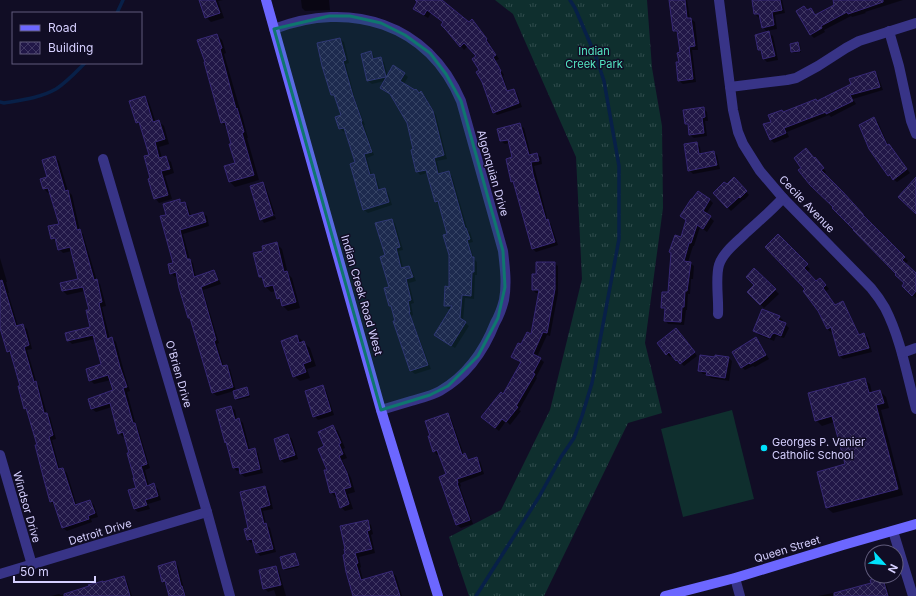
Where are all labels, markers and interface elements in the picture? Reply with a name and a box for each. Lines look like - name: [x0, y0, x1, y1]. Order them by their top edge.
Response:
- legend: [12, 12, 142, 64]
- text: Road: [48, 20, 77, 35]
- text: Building: [48, 40, 93, 55]
- park label: Indian Creek Park: [565, 44, 623, 71]
- street label: Algonquian Drive: [474, 128, 512, 218]
- street label: Cecile Avenue: [776, 172, 838, 236]
- street label: Indian Creek Road West: [338, 233, 386, 357]
- street label: O'Brien Drive: [163, 339, 195, 409]
- place label: Georges P. Vanier Catholic School: [772, 435, 865, 462]
- marker: Georges P. Vanier Catholic School: [759, 443, 769, 453]
- street label: Windsor Drive: [10, 470, 44, 544]
- street label: Detroit Drive: [67, 516, 133, 548]
- street label: Queen Street: [752, 532, 822, 566]
- north arrow: [864, 544, 904, 584]
- scale bar: [14, 558, 95, 584]
- text: N: [885, 562, 901, 575]
- text: 50 m: [20, 564, 49, 579]

